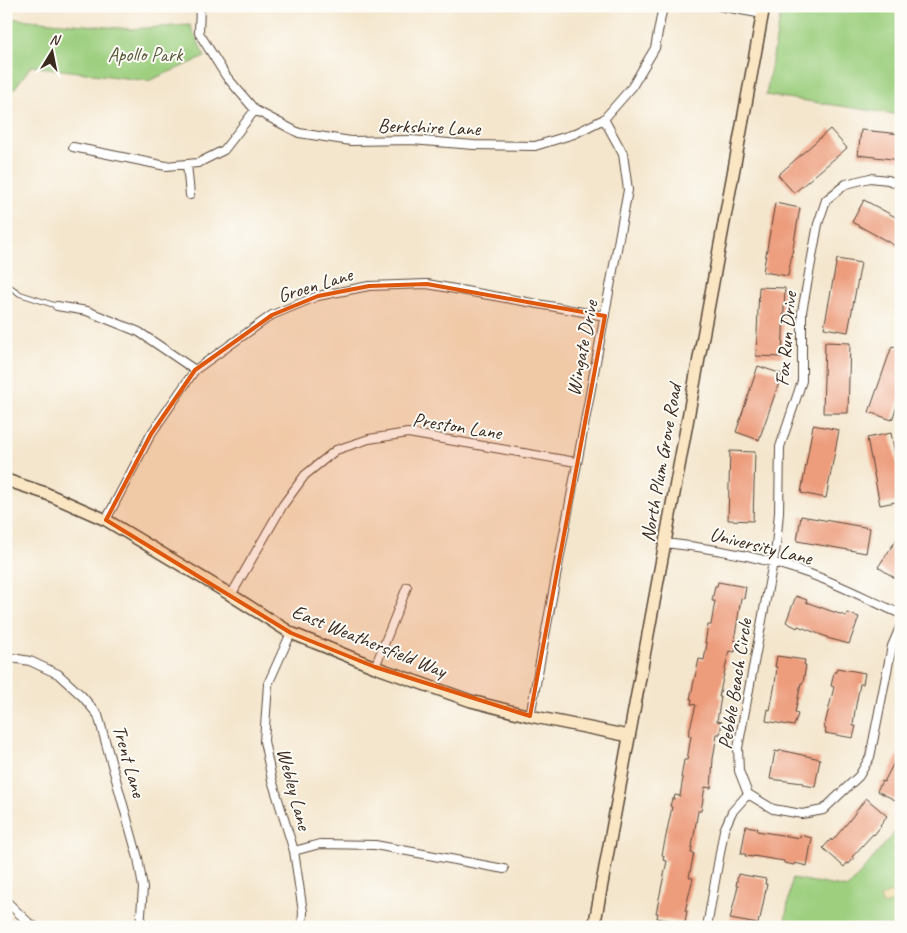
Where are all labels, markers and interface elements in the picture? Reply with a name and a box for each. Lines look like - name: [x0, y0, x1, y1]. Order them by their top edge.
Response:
- north arrow: [28, 28, 78, 78]
- text: N: [48, 31, 62, 49]
- park label: Apollo Park: [108, 42, 184, 67]
- street label: Berkshire Lane: [377, 113, 482, 141]
- street label: Groen Lane: [275, 261, 357, 308]
- street label: Fox Run Drive: [769, 289, 803, 387]
- street label: Wingate Drive: [560, 297, 604, 398]
- street label: North Plum Grove Road: [635, 379, 688, 544]
- street label: Preston Lane: [411, 407, 505, 446]
- street label: University Lane: [707, 521, 816, 571]
- street label: East Weathersfield Way: [288, 599, 452, 684]
- street label: Pebble Beach Circle: [712, 616, 758, 751]
- street label: Trent Lane: [107, 722, 152, 801]
- street label: Webley Lane: [271, 745, 317, 834]

